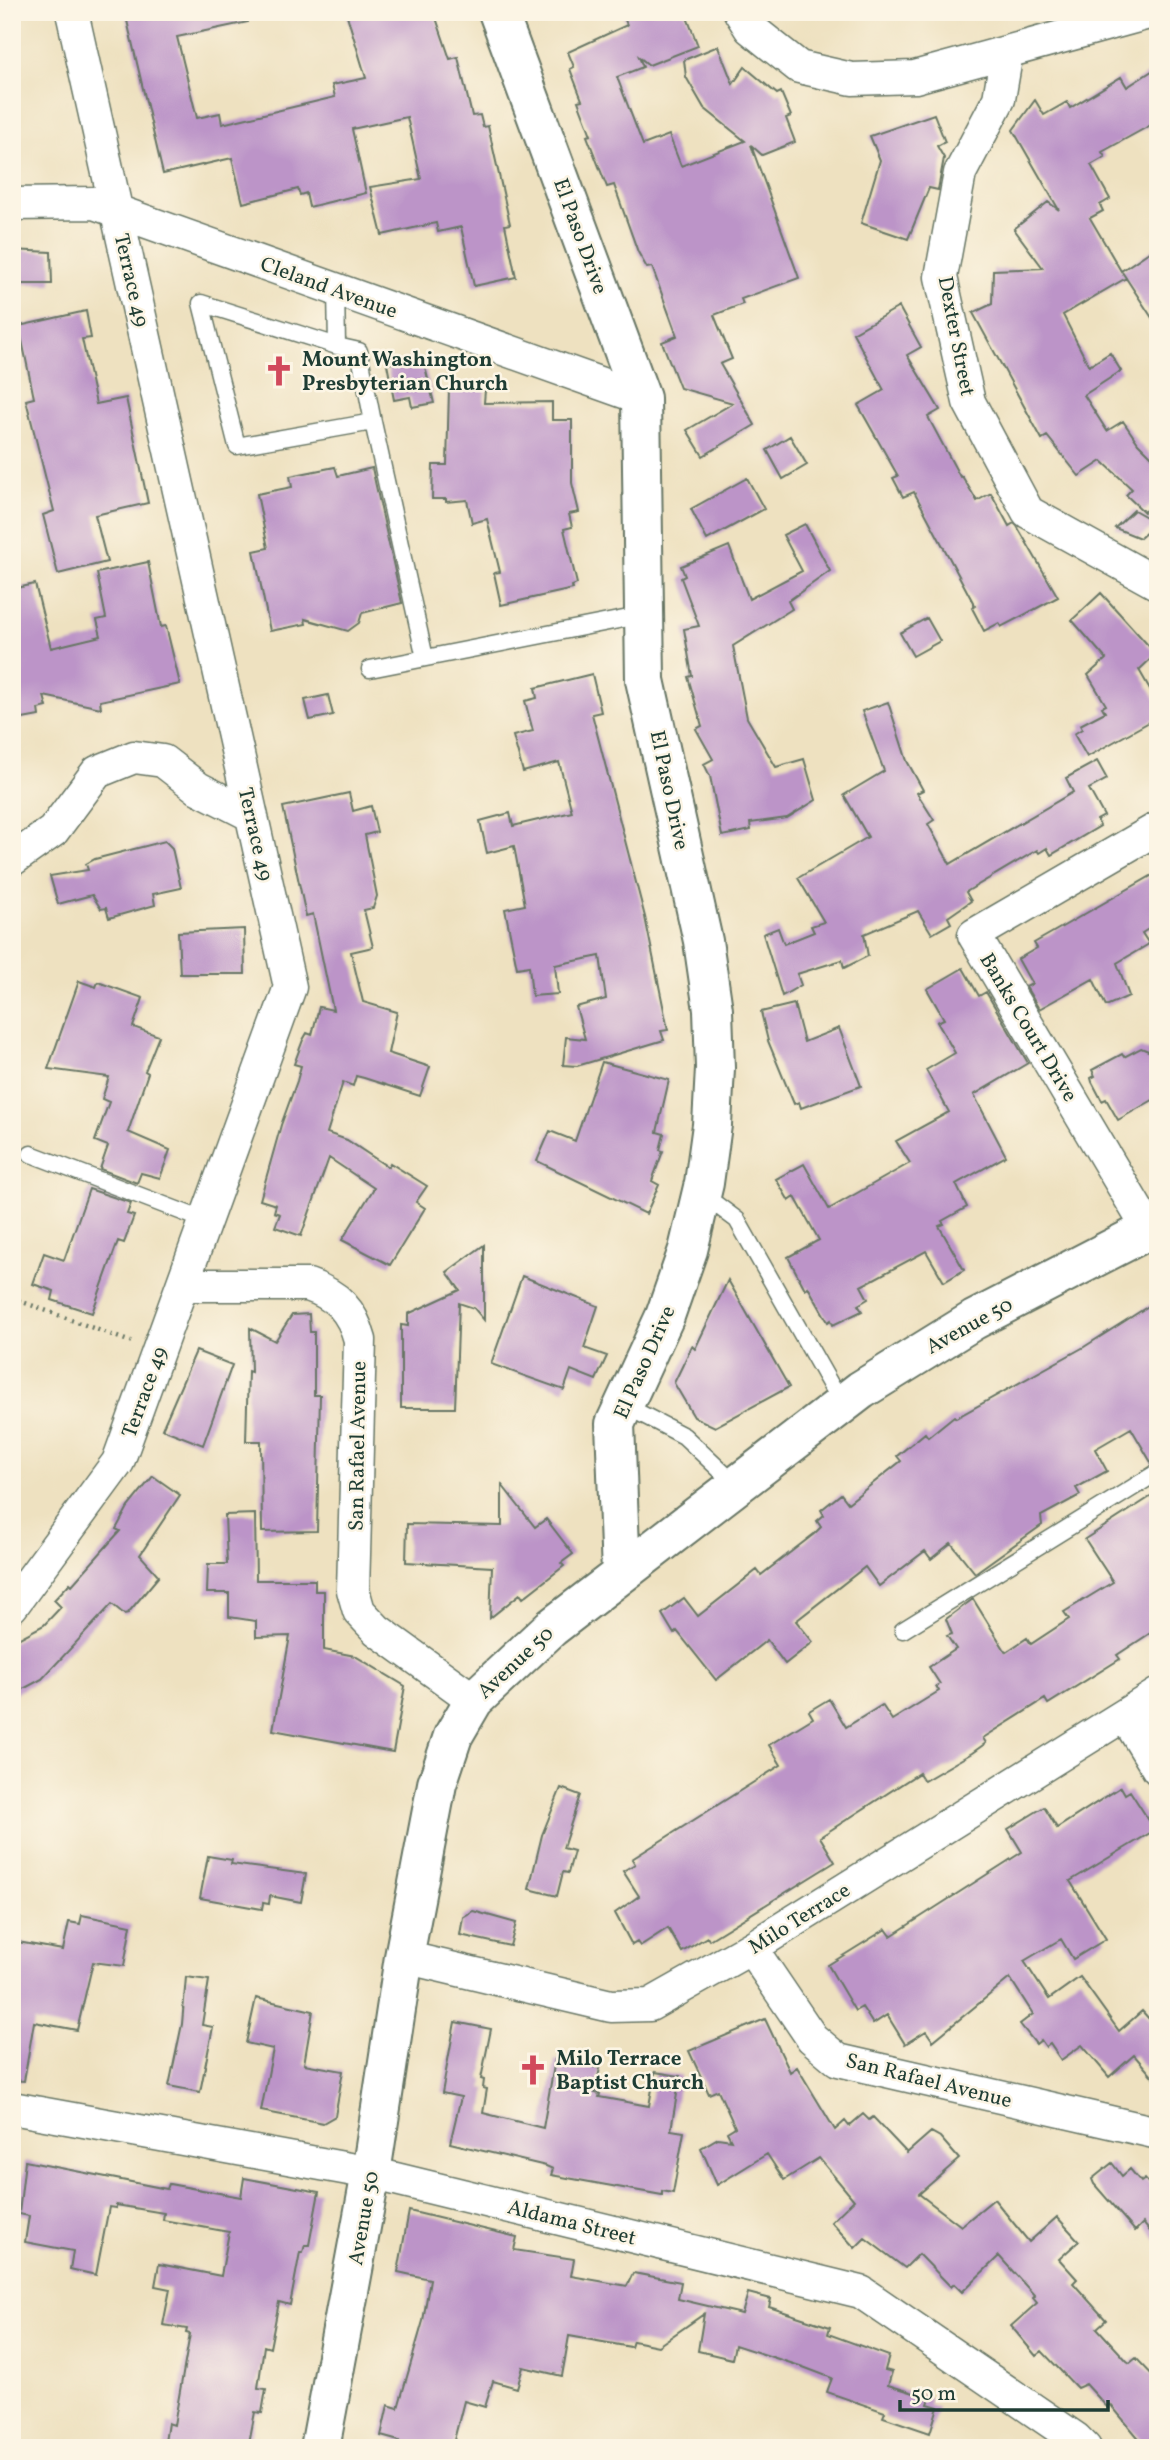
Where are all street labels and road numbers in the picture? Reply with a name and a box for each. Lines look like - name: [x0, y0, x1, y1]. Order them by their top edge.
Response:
- street label: El Paso Drive: [545, 175, 614, 299]
- street label: Terrace 49: [106, 231, 155, 330]
- street label: Cleland Avenue: [256, 250, 401, 327]
- street label: Dexter Street: [930, 274, 981, 399]
- street label: El Paso Drive: [642, 728, 695, 853]
- street label: Terrace 49: [230, 785, 279, 884]
- street label: Banks Court Drive: [972, 948, 1084, 1108]
- street label: Avenue 50: [921, 1291, 1018, 1362]
- street label: El Paso Drive: [607, 1301, 683, 1424]
- street label: Terrace 49: [116, 1343, 175, 1442]
- street label: San Rafael Avenue: [343, 1361, 374, 1531]
- street label: Avenue 50: [471, 1620, 561, 1706]
- street label: Milo Terrace: [743, 1876, 856, 1962]
- street label: San Rafael Avenue: [842, 2047, 1015, 2116]
- street label: Avenue 50: [342, 2169, 387, 2268]
- street label: Aldama Street: [504, 2193, 639, 2253]

